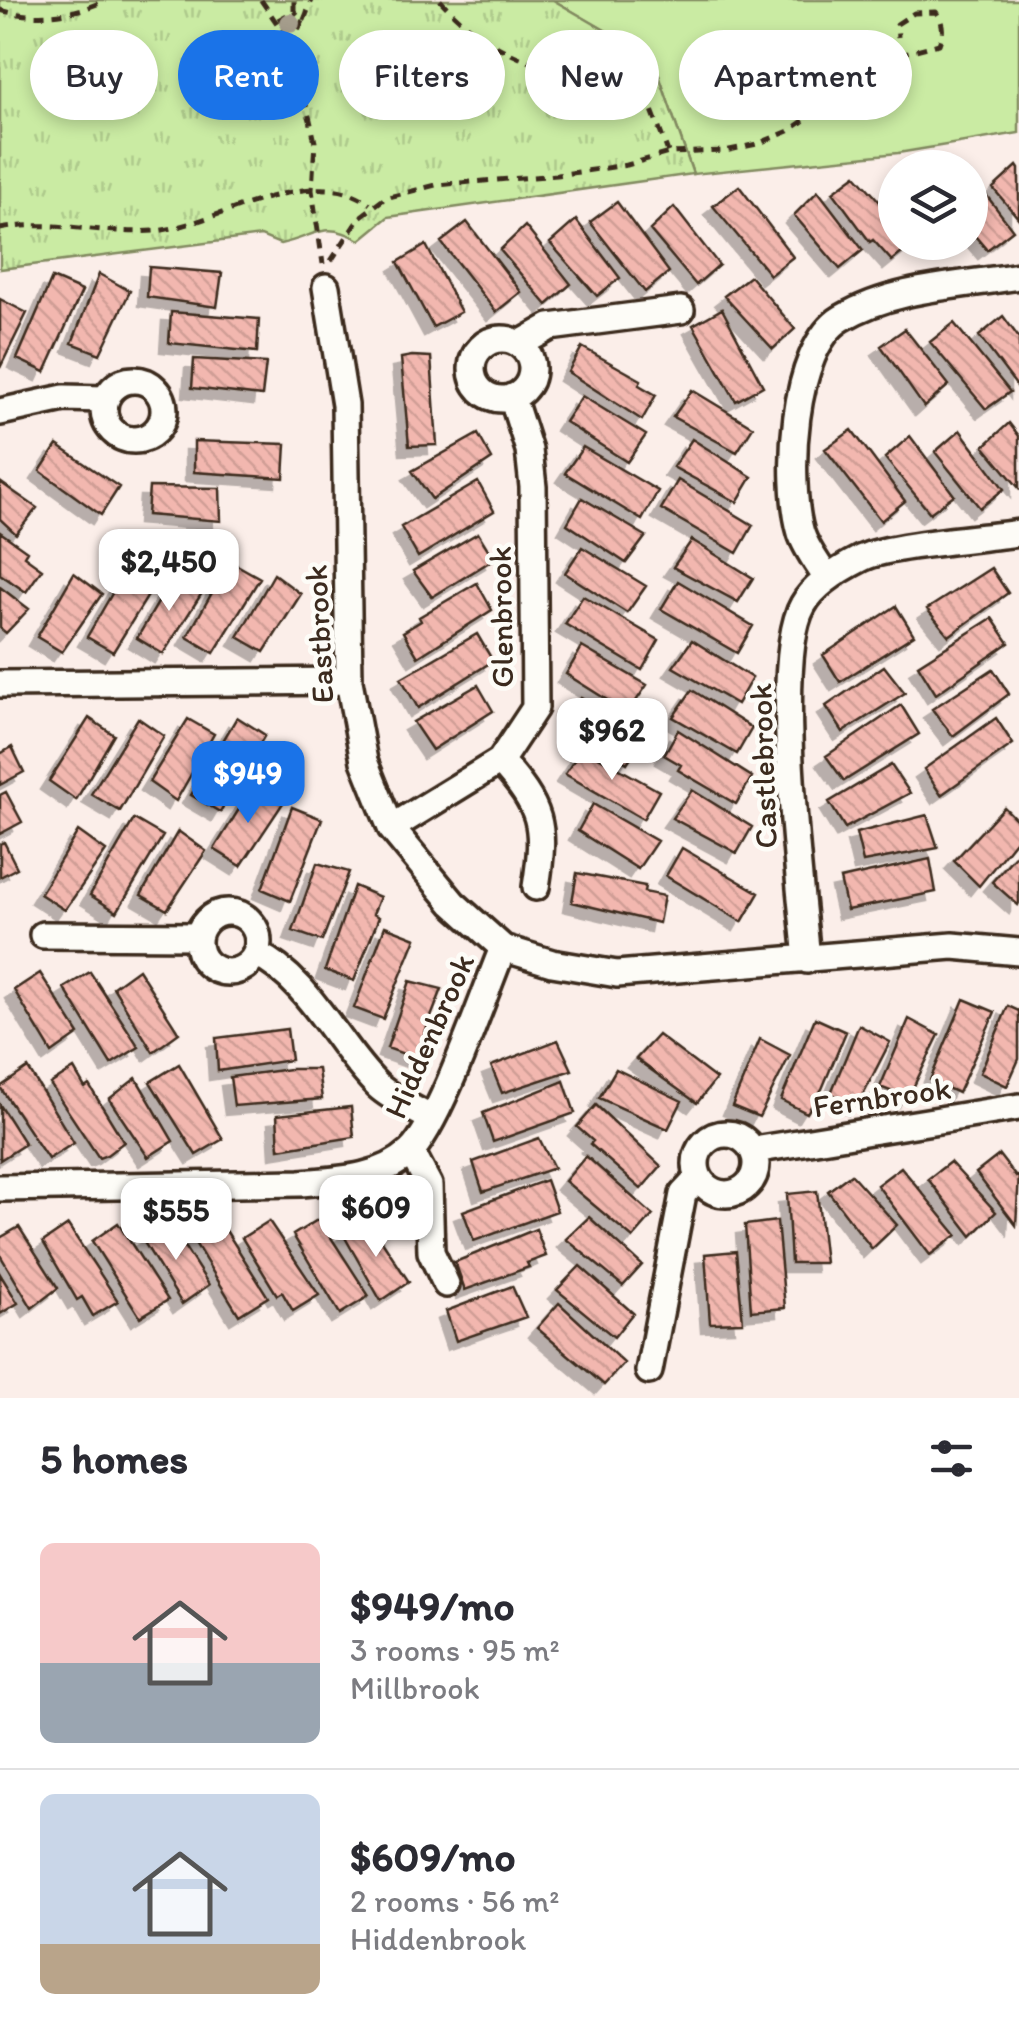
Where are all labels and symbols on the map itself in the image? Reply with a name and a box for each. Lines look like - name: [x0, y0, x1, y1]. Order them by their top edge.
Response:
- pin: $2,450: [88, 529, 250, 614]
- street label: Glenbrook: [481, 546, 521, 688]
- street label: Eastbrook: [296, 564, 342, 704]
- street label: Castlebrook: [741, 682, 785, 849]
- pin: $962: [553, 698, 671, 783]
- pin: $949: [189, 741, 307, 826]
- street label: Hiddenbrook: [376, 947, 482, 1124]
- street label: Fernbrook: [811, 1069, 953, 1125]
- pin: $609: [317, 1175, 435, 1260]
- pin: $555: [117, 1178, 235, 1263]

